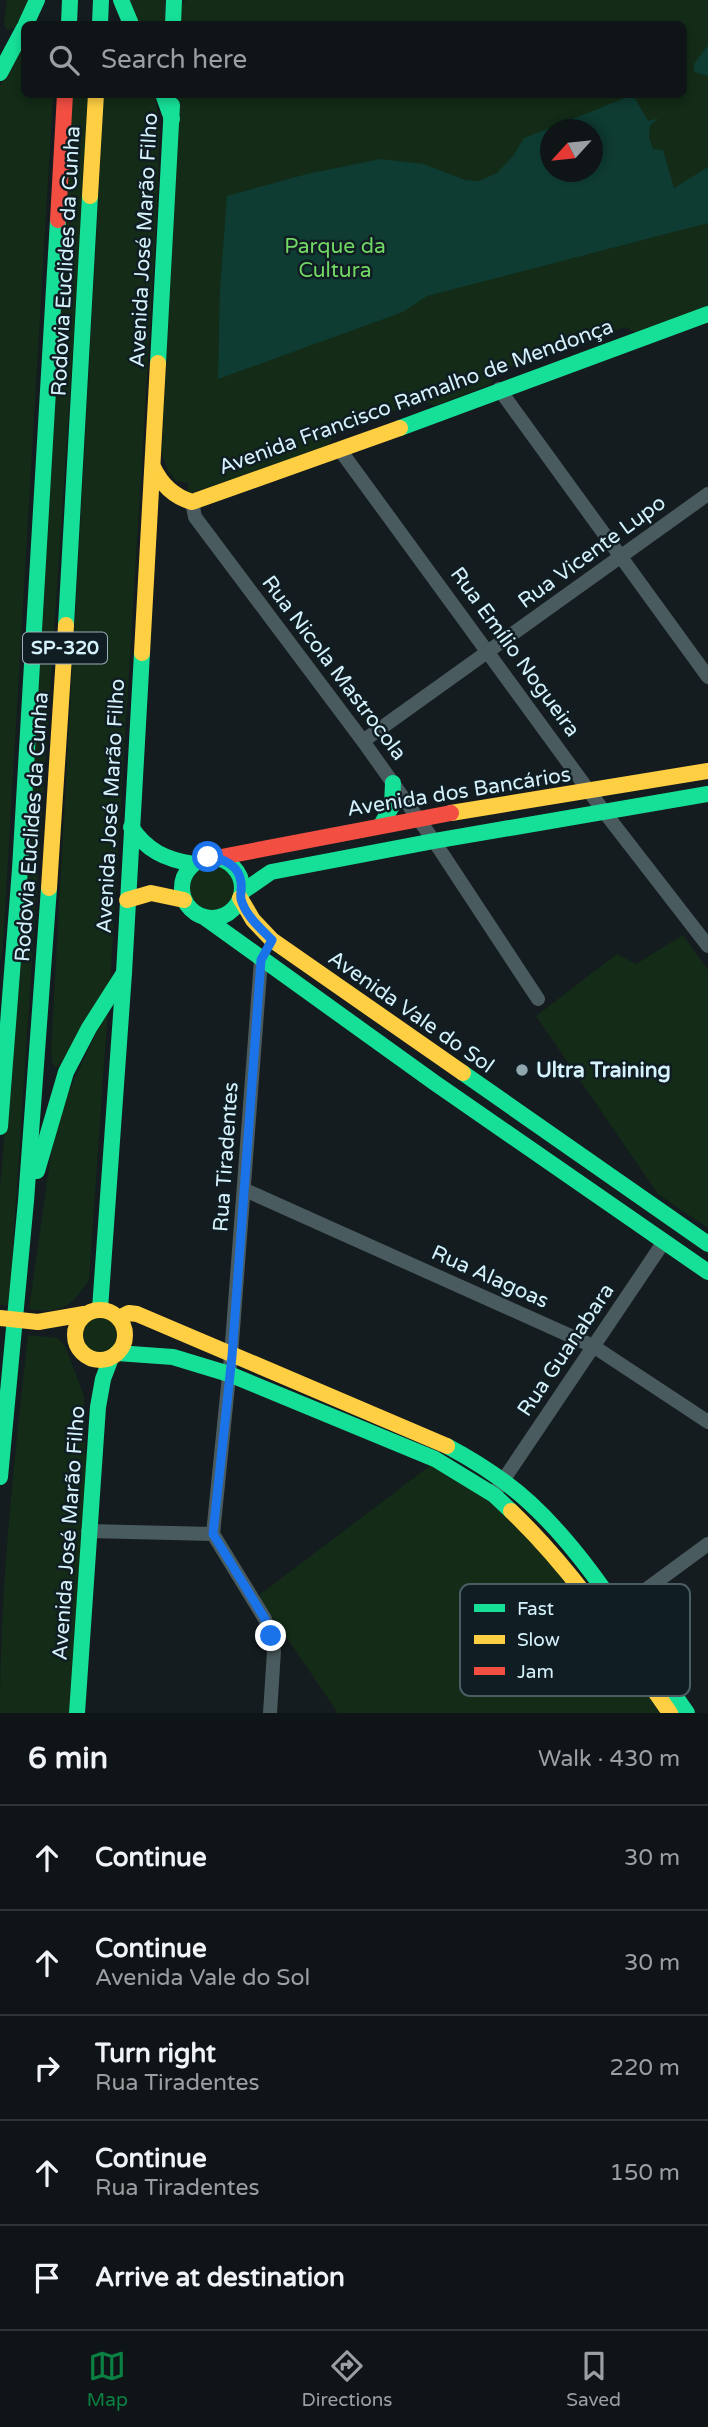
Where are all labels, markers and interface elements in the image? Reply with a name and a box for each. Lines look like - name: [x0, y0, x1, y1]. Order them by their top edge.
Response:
- search box: [21, 21, 687, 98]
- icon: search: [45, 41, 83, 79]
- text: Search here: [101, 44, 247, 75]
- street label: Avenida José Marão Filho: [125, 112, 163, 368]
- north arrow: [540, 119, 603, 182]
- street label: Rodovia Euclides da Cunha: [46, 125, 86, 397]
- park label: Parque da Cultura: [284, 234, 386, 283]
- street label: Avenida Francisco Ramalho de Mendonça: [215, 314, 617, 480]
- street label: Rua Vicente Lupo: [513, 490, 671, 614]
- street label: Rua Emílio Nogueira: [445, 562, 585, 742]
- street label: Rua Nicola Mastrocola: [256, 571, 412, 765]
- road number: SP-320: [23, 632, 107, 664]
- street label: Avenida José Marão Filho: [92, 678, 130, 934]
- street label: Rodovia Euclides da Cunha: [10, 691, 54, 963]
- street label: Avenida dos Bancários: [345, 762, 573, 822]
- route start: [192, 841, 223, 872]
- street label: Avenida Vale do Sol: [323, 945, 499, 1079]
- place label: Ultra Training: [536, 1058, 671, 1083]
- marker: Ultra Training: [514, 1062, 530, 1078]
- street label: Rua Tiradentes: [208, 1081, 244, 1233]
- street label: Rua Alagoas: [428, 1240, 552, 1314]
- street label: Rua Guanabara: [512, 1279, 620, 1421]
- street label: Avenida José Marão Filho: [48, 1405, 90, 1661]
- legend: [460, 1584, 690, 1696]
- text: Fast: [517, 1598, 554, 1620]
- route end: [255, 1620, 286, 1651]
- text: Slow: [517, 1629, 560, 1651]
- text: Jam: [517, 1661, 554, 1683]
- text: 6 min: [28, 1740, 108, 1777]
- text: Walk · 430 m: [538, 1745, 680, 1773]
- icon: ahead: [28, 1839, 66, 1877]
- text: Continue: [95, 1842, 207, 1873]
- text: 30 m: [624, 1844, 680, 1872]
- text: Continue: [95, 1933, 207, 1964]
- icon: ahead: [28, 1944, 66, 1982]
- text: 30 m: [624, 1949, 680, 1977]
- text: Avenida Vale do Sol: [95, 1964, 310, 1992]
- text: Turn right: [95, 2038, 216, 2069]
- icon: right: [28, 2049, 66, 2087]
- text: 220 m: [610, 2054, 680, 2082]
- text: Rua Tiradentes: [95, 2069, 259, 2097]
- text: Continue: [95, 2143, 207, 2174]
- icon: ahead: [28, 2154, 66, 2192]
- text: 150 m: [610, 2159, 680, 2187]
- text: Rua Tiradentes: [95, 2174, 259, 2202]
- icon: arrive: [28, 2259, 66, 2297]
- text: Arrive at destination: [95, 2262, 345, 2293]
- tab: Map: [87, 2347, 128, 2411]
- tab: Directions: [302, 2347, 393, 2411]
- tab: Saved: [566, 2347, 621, 2411]

